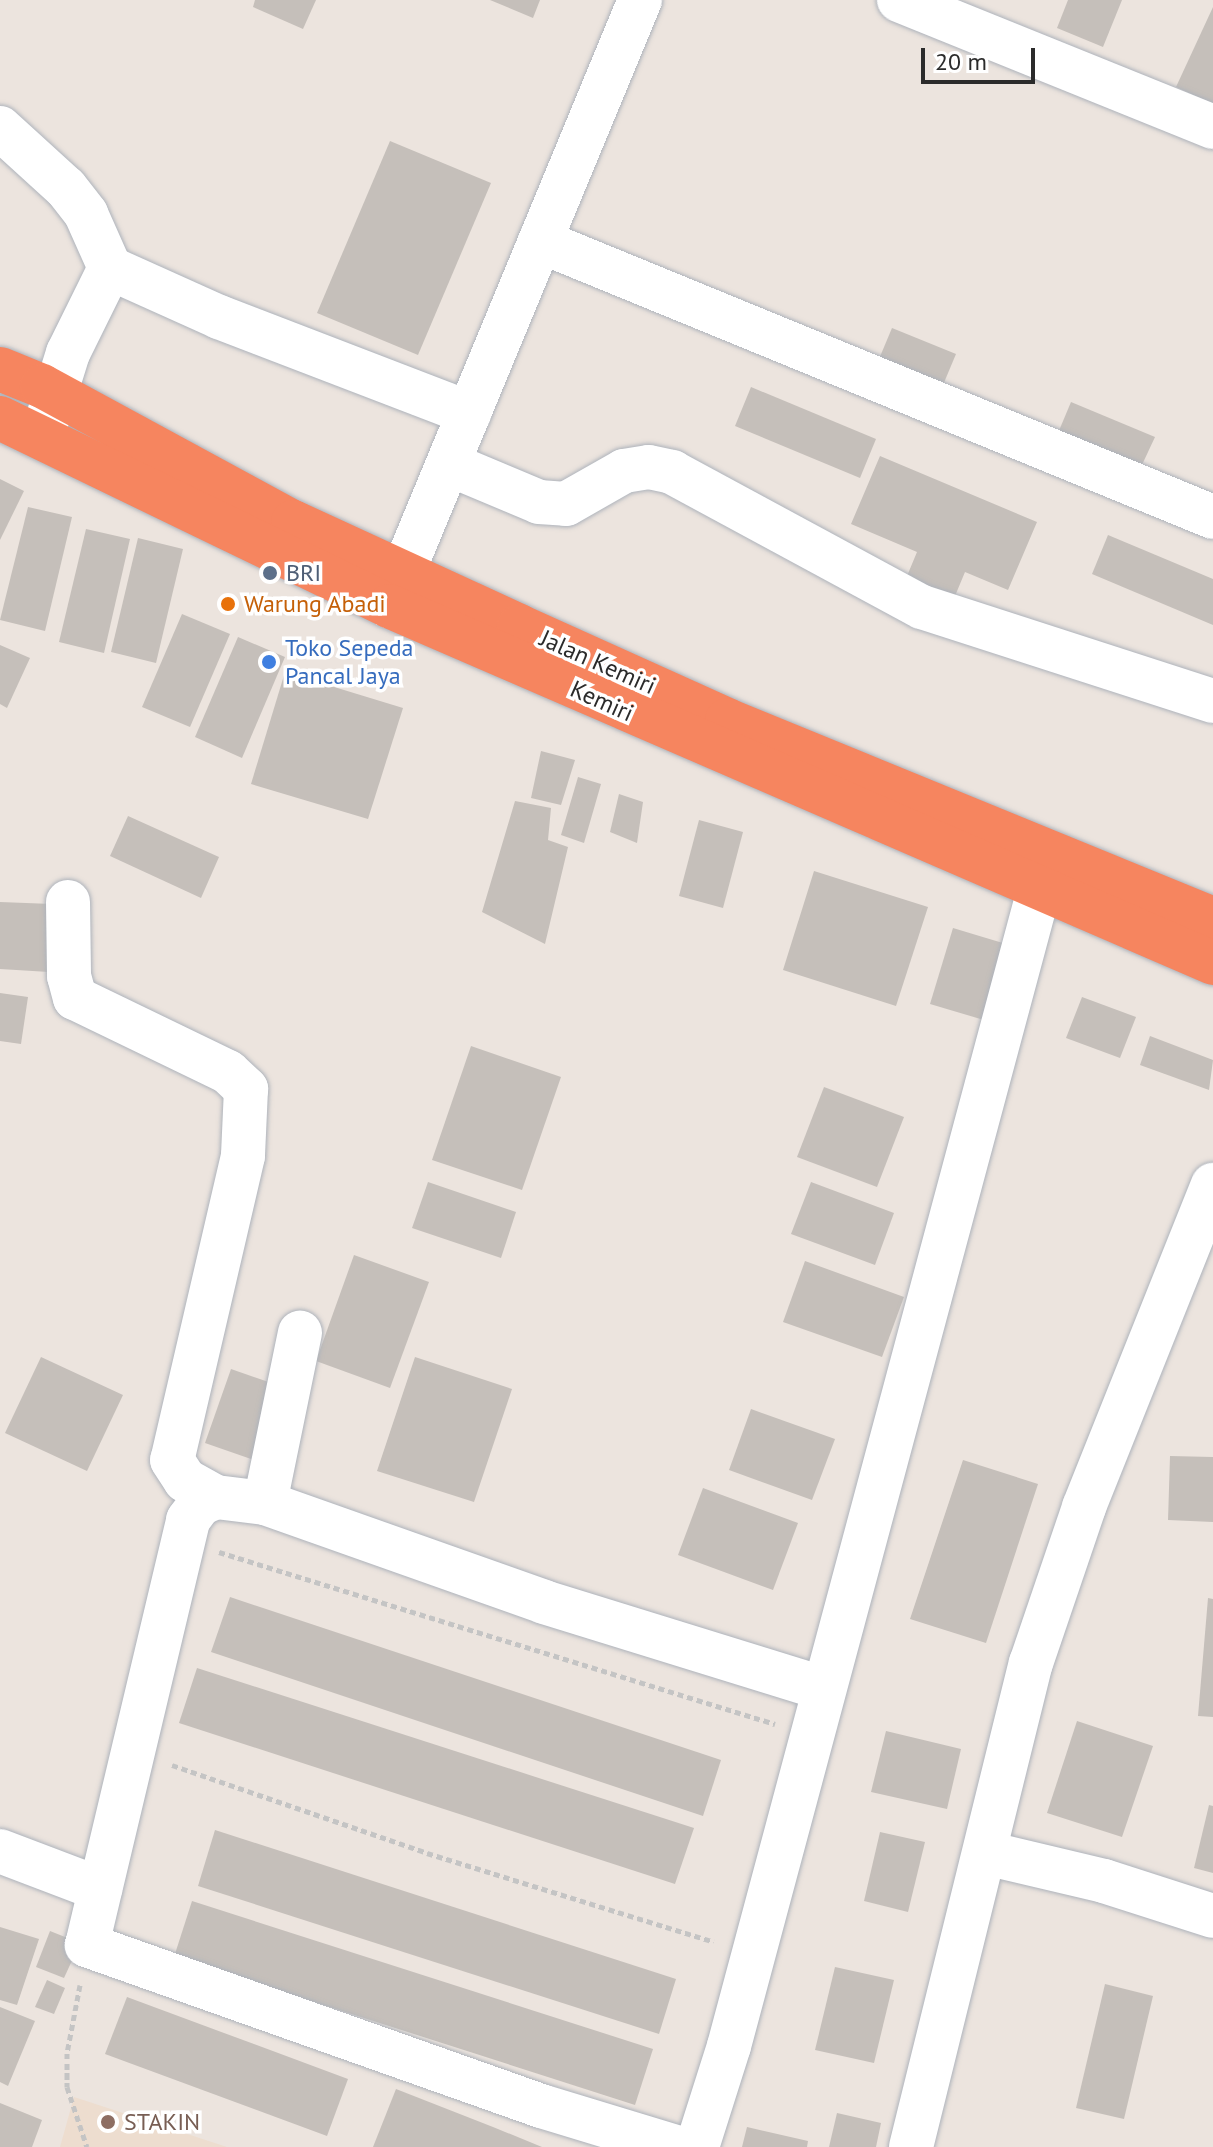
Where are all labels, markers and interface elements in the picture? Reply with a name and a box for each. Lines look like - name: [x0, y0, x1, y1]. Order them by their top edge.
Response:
- scale bar: [925, 32, 1039, 82]
- text: 20 m: [935, 46, 987, 77]
- place label: BRI: [286, 559, 321, 587]
- marker: BRI: [261, 564, 279, 582]
- place label: Warung Abadi: [244, 590, 387, 618]
- marker: Warung Abadi: [219, 595, 237, 613]
- street label: Jalan Kemiri: [536, 624, 660, 700]
- place label: Toko Sepeda Pancal Jaya: [285, 634, 414, 690]
- marker: Toko Sepeda Pancal Jaya: [260, 653, 278, 671]
- street label: Kemiri: [566, 674, 638, 728]
- place label: STAKIN: [124, 2108, 200, 2136]
- marker: STAKIN: [99, 2113, 117, 2131]

